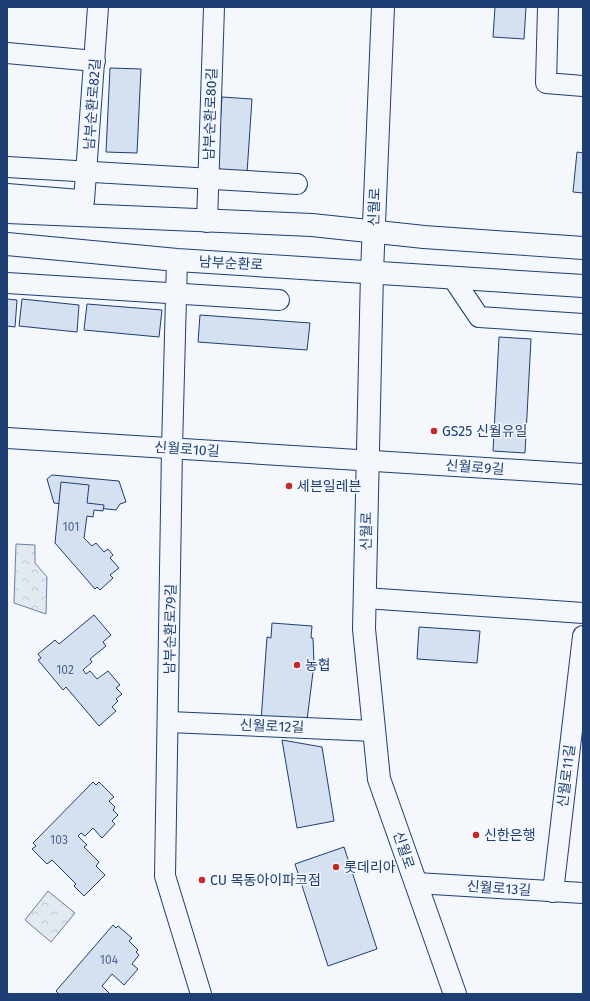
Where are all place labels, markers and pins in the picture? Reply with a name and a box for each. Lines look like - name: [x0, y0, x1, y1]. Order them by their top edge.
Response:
- place label: GS25 신월유일: [442, 423, 528, 440]
- marker: GS25 신월유일: [429, 426, 439, 436]
- place label: 세븐일레븐: [297, 478, 362, 495]
- marker: 세븐일레븐: [284, 481, 294, 491]
- place label: 농협: [305, 657, 331, 674]
- marker: 농협: [292, 660, 302, 670]
- place label: 신한은행: [484, 827, 536, 844]
- marker: 신한은행: [471, 830, 481, 840]
- place label: 롯데리아: [344, 859, 396, 876]
- marker: 롯데리아: [331, 862, 341, 872]
- place label: CU 목동아이파크점: [210, 872, 321, 889]
- marker: CU 목동아이파크점: [197, 875, 207, 885]

